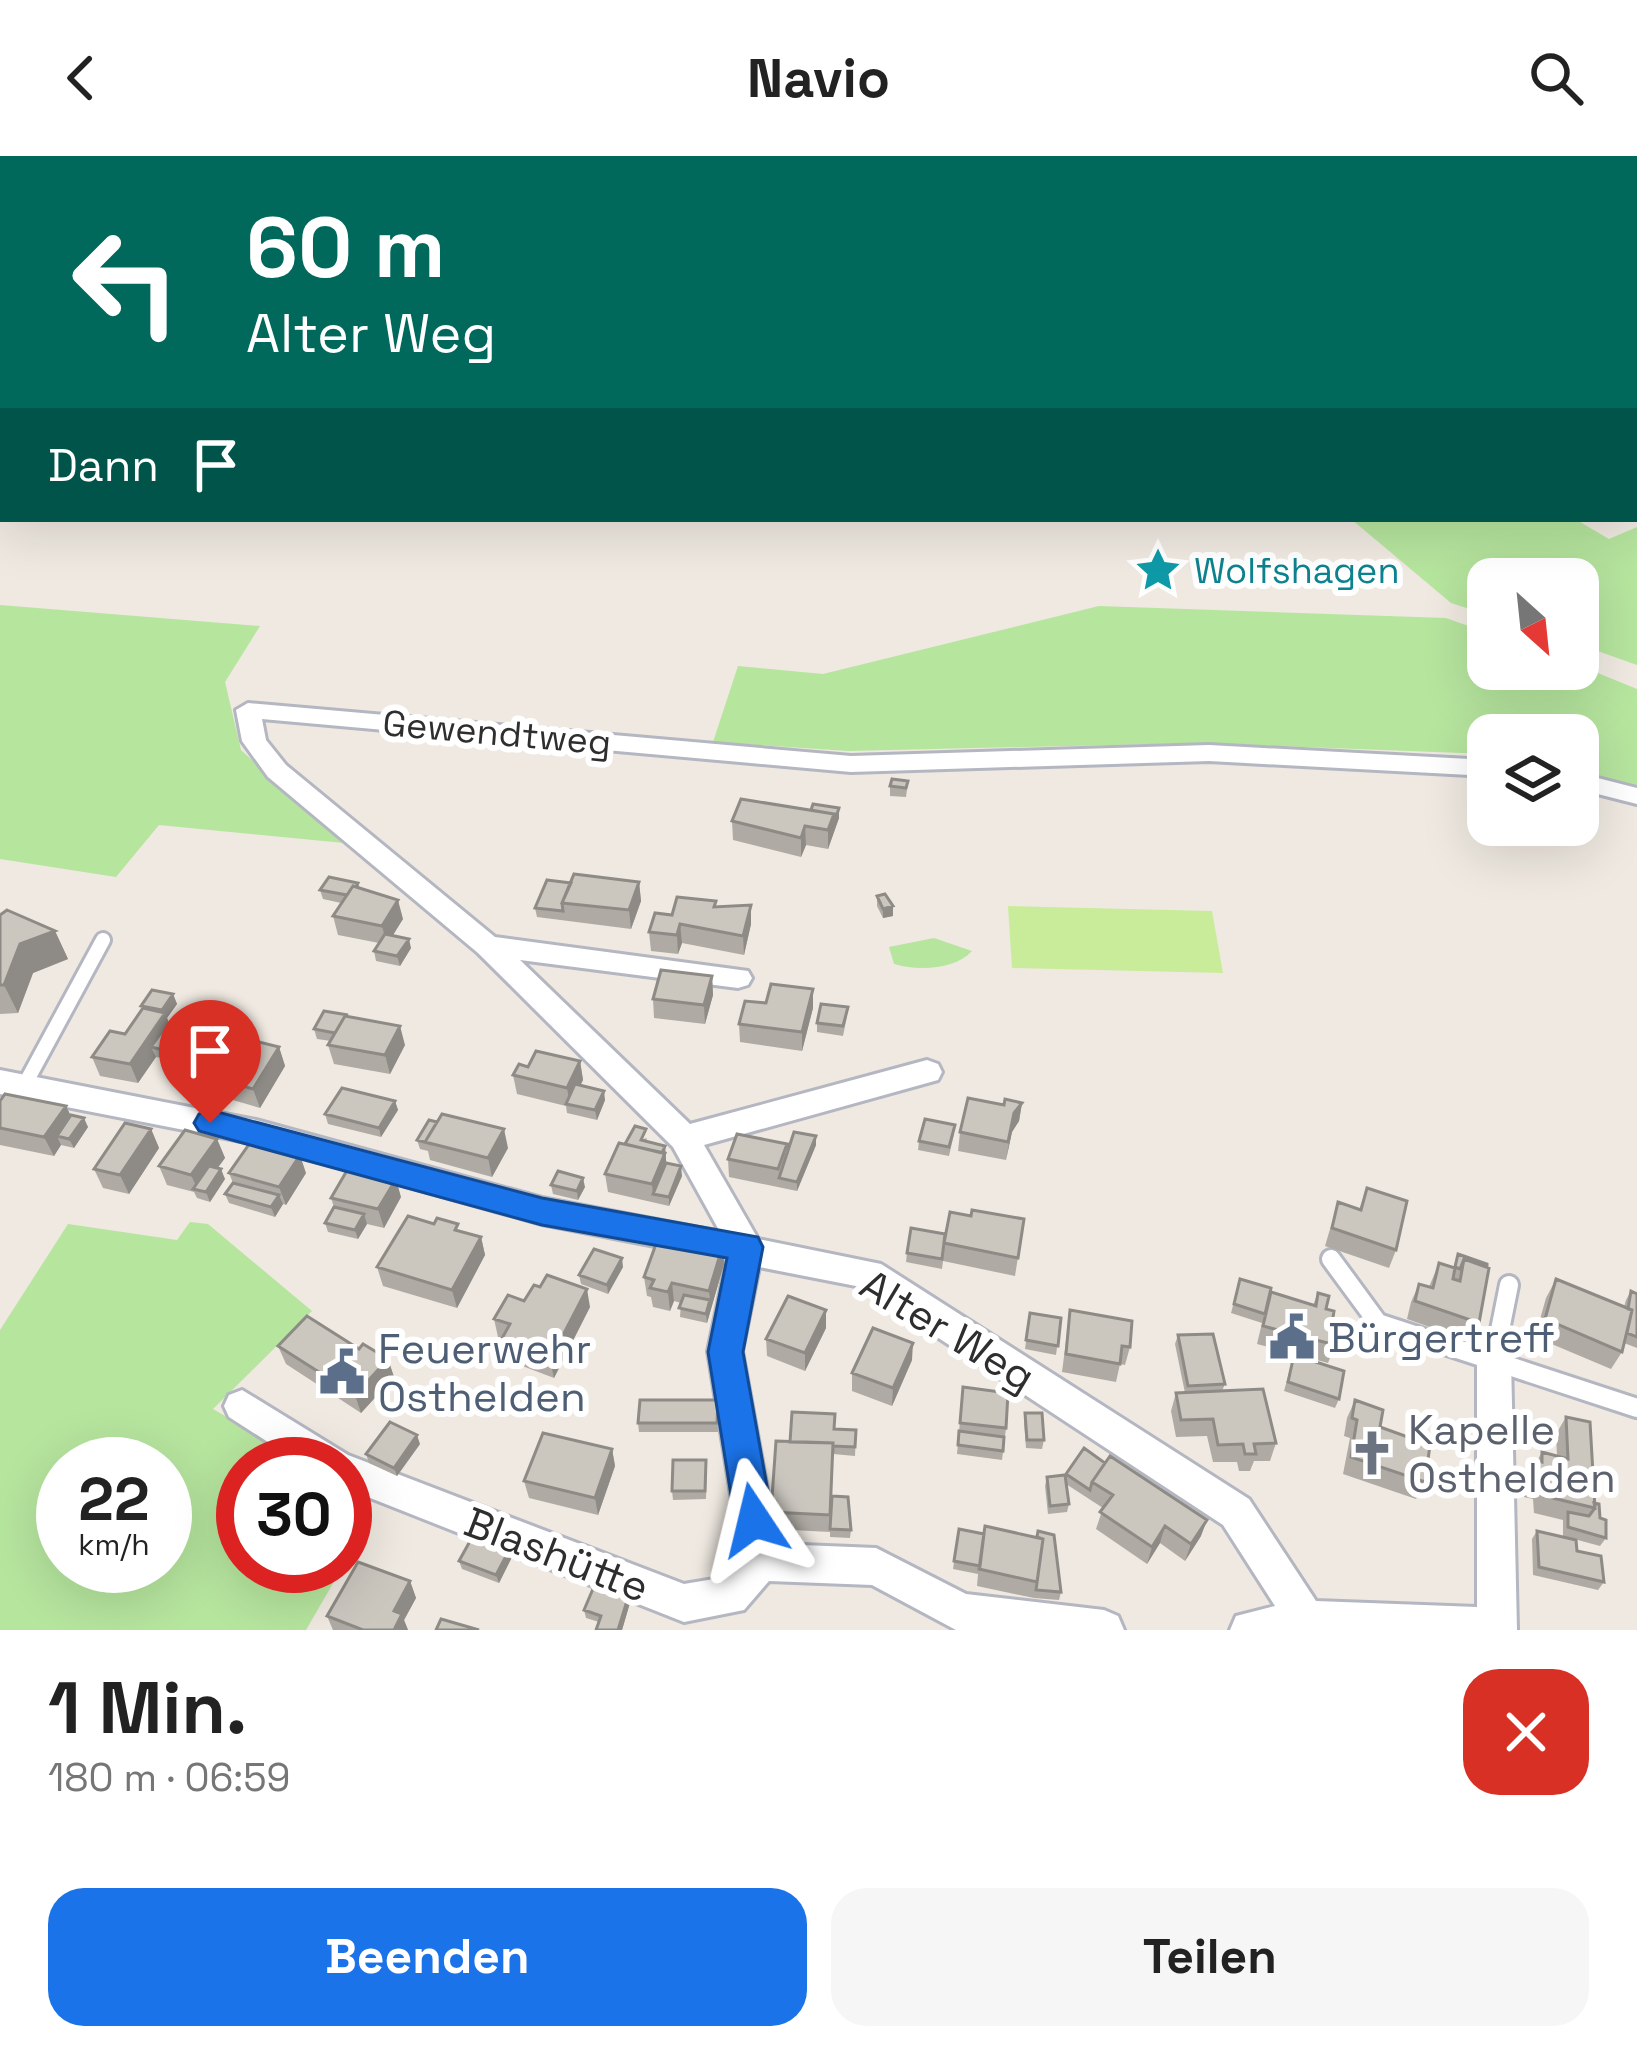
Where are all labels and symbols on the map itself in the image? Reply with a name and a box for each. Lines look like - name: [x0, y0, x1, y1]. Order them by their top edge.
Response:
- place icon: Wolfshagen: [1133, 545, 1183, 595]
- place label: Wolfshagen: [1194, 548, 1399, 594]
- north arrow: [1467, 558, 1599, 690]
- street label: Gewendtweg: [381, 700, 613, 766]
- pin: [159, 1000, 261, 1123]
- street label: Alter Weg: [851, 1258, 1045, 1403]
- place label: Bürgertreff: [1328, 1311, 1555, 1364]
- public building icon: Bürgertreff: [1267, 1312, 1317, 1362]
- place label: Feuerwehr Osthelden: [378, 1322, 591, 1423]
- public building icon: Feuerwehr Osthelden: [317, 1347, 367, 1397]
- place label: Kapelle Osthelden: [1408, 1403, 1616, 1504]
- church icon: Kapelle Osthelden: [1347, 1428, 1397, 1478]
- speed limit sign: 30: [216, 1437, 372, 1593]
- position arrow: [691, 1457, 817, 1583]
- street label: Blashütte: [457, 1495, 656, 1614]

